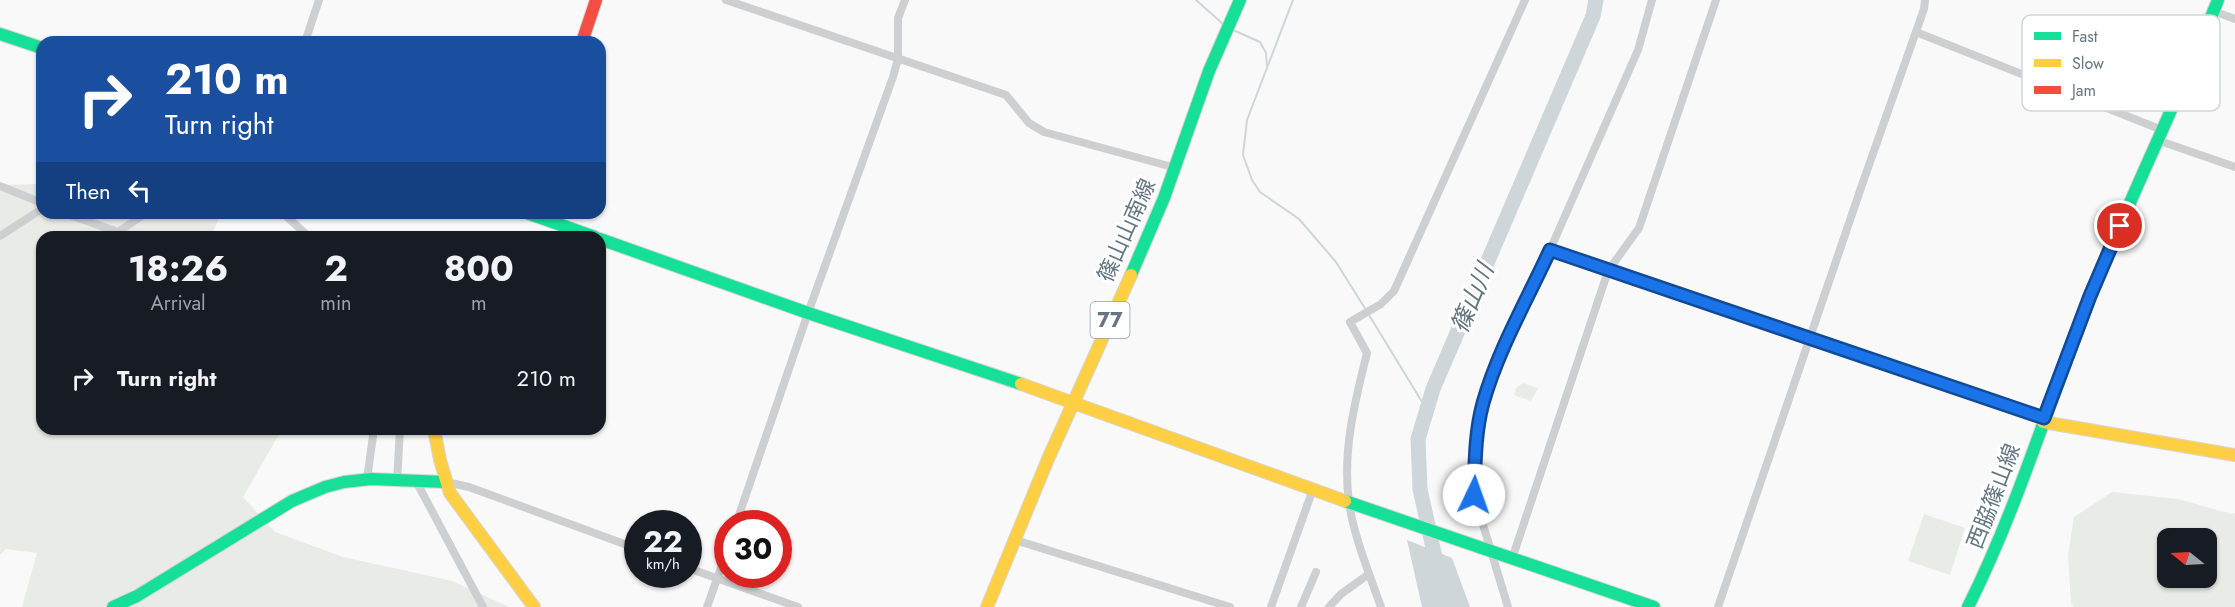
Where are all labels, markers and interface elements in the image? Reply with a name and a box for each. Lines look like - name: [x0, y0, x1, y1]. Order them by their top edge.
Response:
- legend: [2022, 15, 2220, 111]
- text: Fast: [2072, 25, 2098, 48]
- text: 210 m: [165, 49, 289, 110]
- text: Slow: [2072, 52, 2104, 75]
- icon: right: [66, 60, 144, 138]
- text: Jam: [2070, 79, 2096, 102]
- text: Turn right: [165, 105, 273, 144]
- street label: 篠山山南線: [1089, 173, 1163, 287]
- icon: left: [123, 174, 156, 207]
- text: Then: [66, 175, 111, 207]
- pin: [2094, 200, 2145, 251]
- icon: arrive: [2103, 209, 2136, 242]
- text: 18:26: [128, 242, 228, 294]
- text: 2: [324, 242, 348, 294]
- text: 800: [444, 242, 514, 294]
- water label: 篠山川: [1442, 255, 1503, 338]
- text: Arrival: [151, 289, 206, 318]
- text: min: [320, 289, 352, 318]
- text: m: [471, 289, 487, 318]
- road number: 77: [1090, 302, 1130, 338]
- icon: right: [66, 362, 99, 395]
- text: Turn right: [117, 362, 217, 394]
- text: 210 m: [517, 362, 576, 394]
- street label: 西脇篠山線: [1958, 439, 2028, 553]
- position arrow: [1442, 463, 1506, 527]
- speed limit sign: 30: [714, 510, 792, 588]
- text: 22: [643, 520, 683, 563]
- north arrow: [2157, 528, 2217, 588]
- map controls: [2157, 528, 2217, 588]
- text: km/h: [646, 553, 680, 575]

